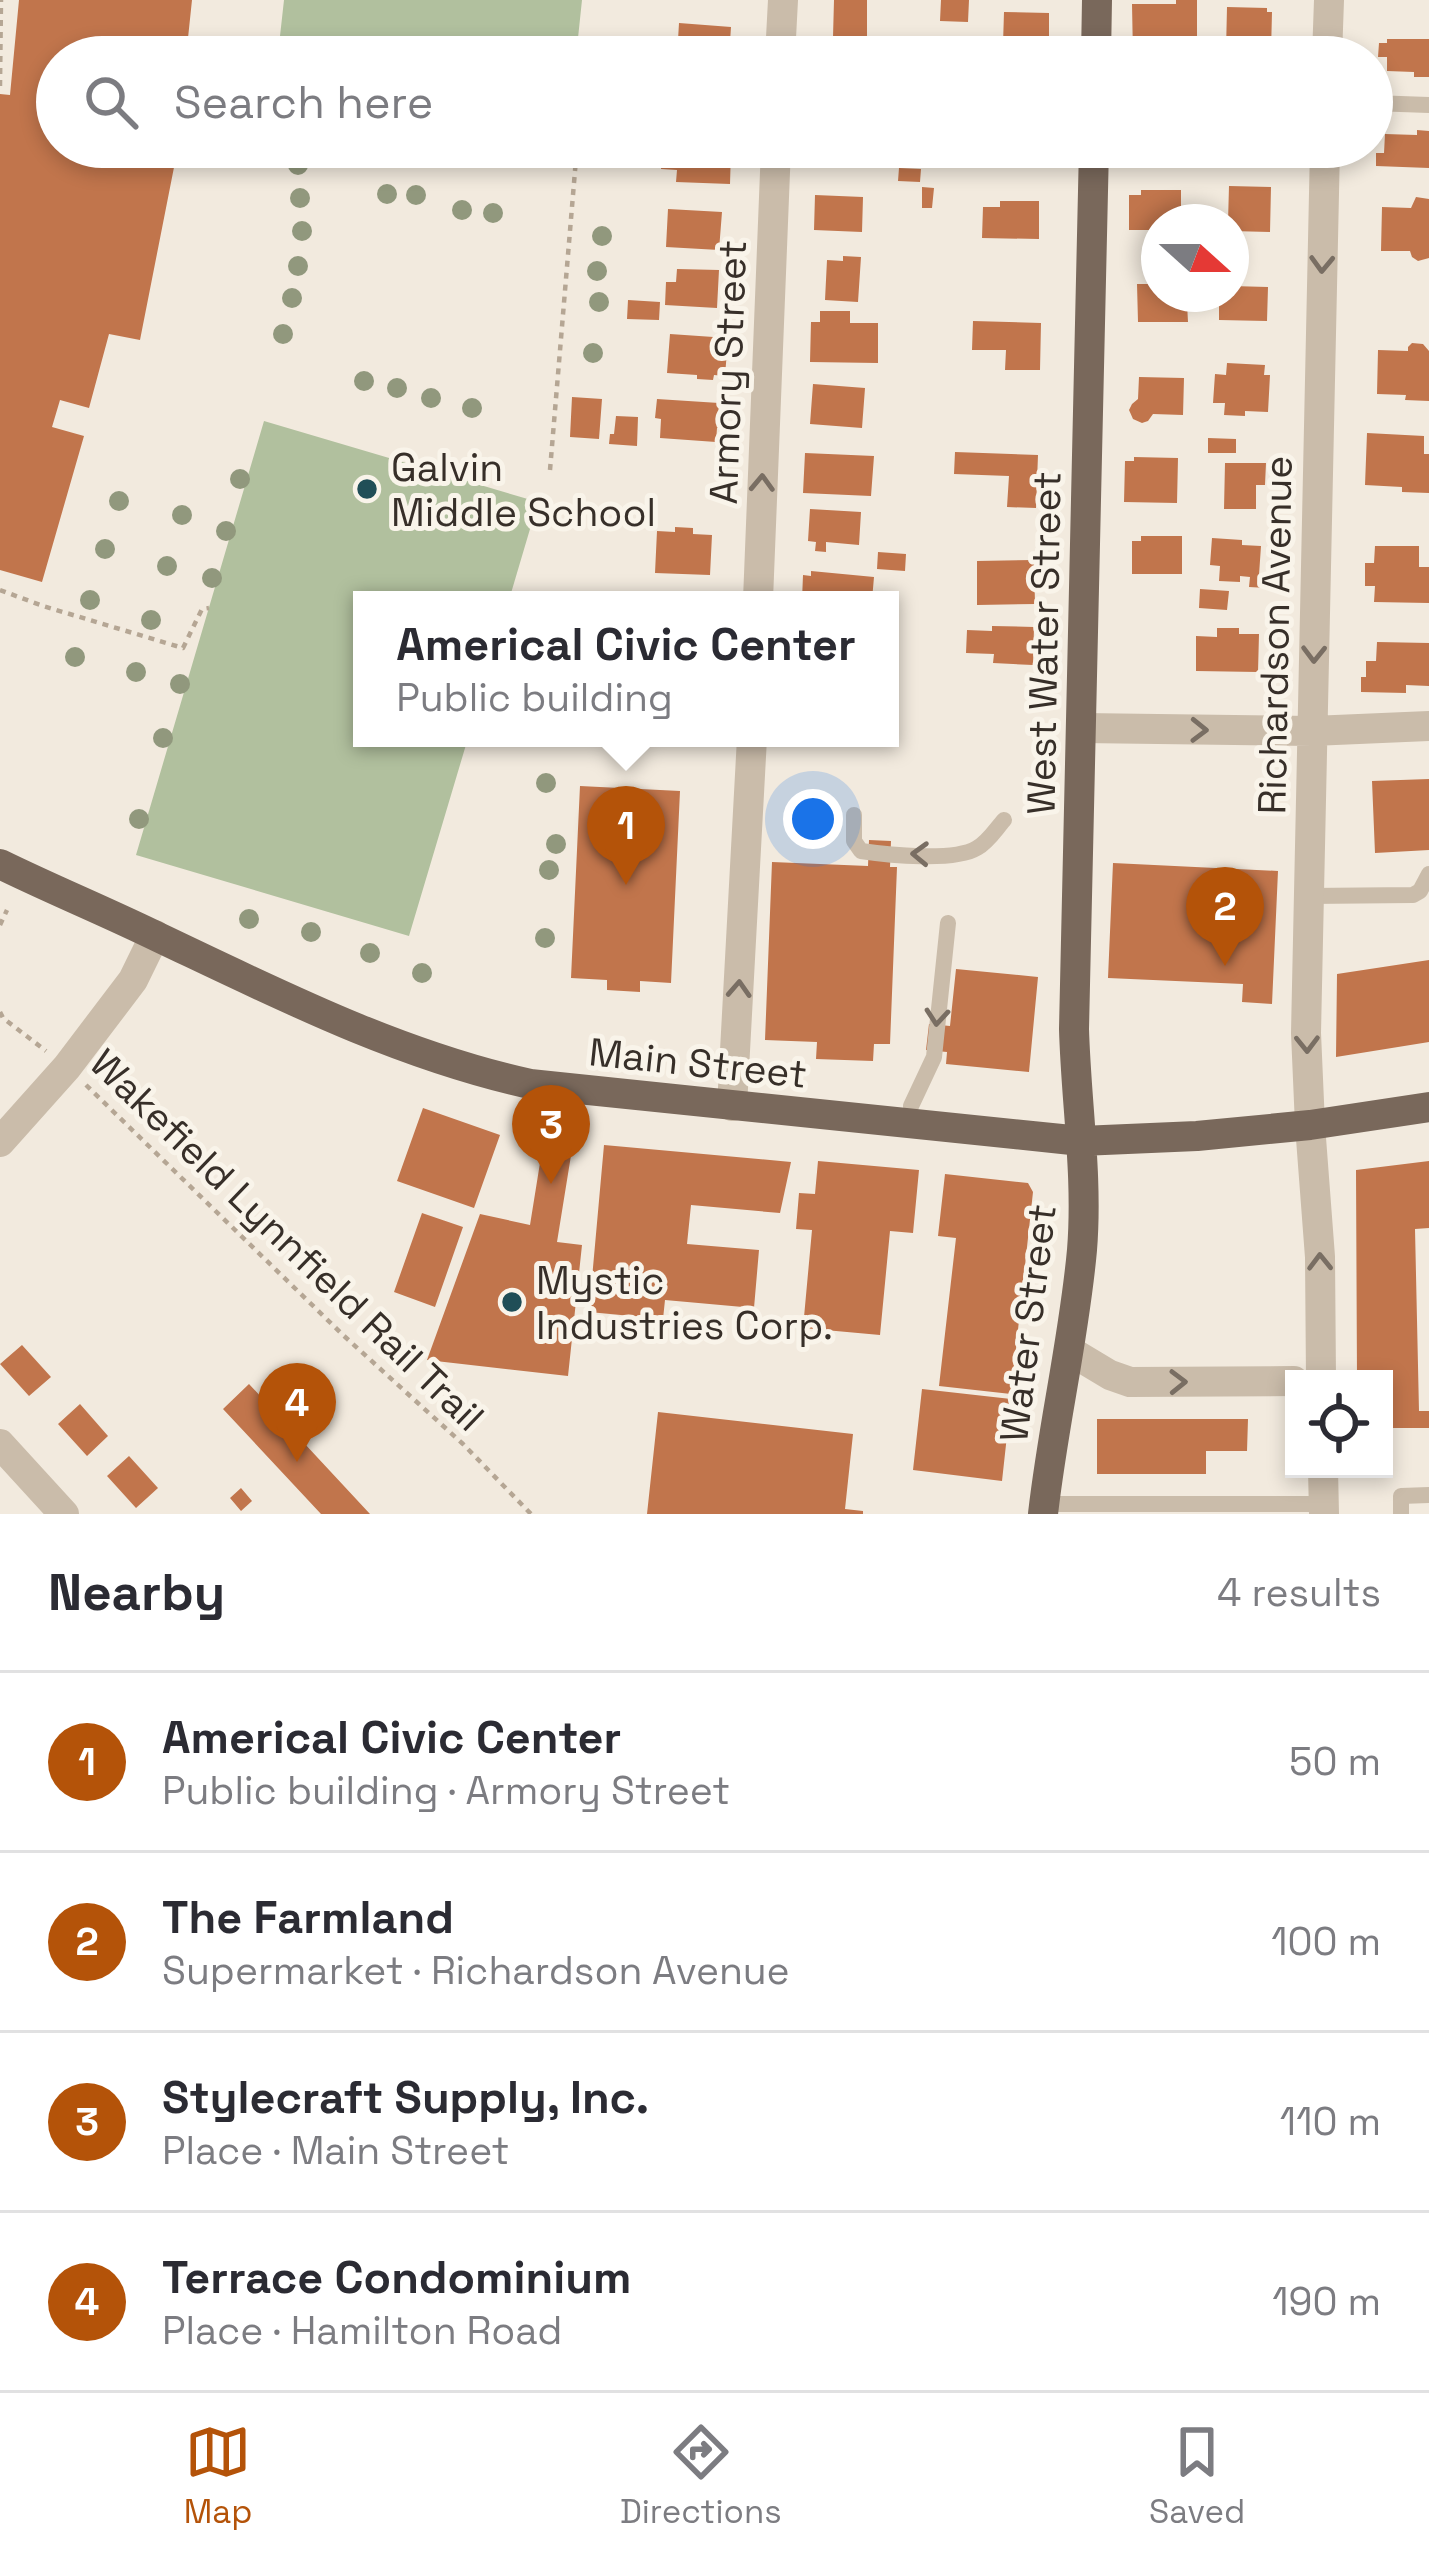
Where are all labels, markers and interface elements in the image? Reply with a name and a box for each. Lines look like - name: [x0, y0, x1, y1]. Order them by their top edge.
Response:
- search box: [36, 36, 1393, 168]
- icon: search: [78, 69, 144, 135]
- text: Search here: [174, 74, 433, 131]
- north arrow: [1141, 204, 1249, 312]
- street label: Armory Street: [699, 239, 757, 505]
- one-way arrow: [1310, 255, 1336, 274]
- place label: Galvin Middle School: [391, 443, 656, 537]
- street label: Richardson Avenue: [1247, 455, 1303, 815]
- street label: West Water Street: [1017, 471, 1071, 815]
- one-way arrow: [749, 473, 775, 492]
- marker: Galvin Middle School: [354, 476, 380, 502]
- popup: [353, 591, 899, 747]
- text: Americal Civic Center: [396, 616, 856, 673]
- one-way arrow: [1301, 645, 1327, 664]
- text: Public building: [396, 673, 673, 722]
- one-way arrow: [1191, 717, 1209, 743]
- pin: 1: [587, 786, 665, 885]
- your location: [783, 789, 843, 849]
- one-way arrow: [910, 841, 929, 867]
- pin: 2: [1186, 867, 1264, 966]
- one-way arrow: [726, 979, 752, 998]
- one-way arrow: [925, 1008, 951, 1027]
- street label: Main Street: [587, 1027, 809, 1099]
- one-way arrow: [1294, 1035, 1320, 1054]
- street label: Wakefield Lynnfield Rail Trail: [80, 1039, 494, 1441]
- pin: 3: [512, 1085, 590, 1184]
- street label: Water Street: [989, 1201, 1067, 1445]
- one-way arrow: [1307, 1252, 1333, 1271]
- place label: Mystic Industries Corp.: [536, 1256, 833, 1350]
- marker: Mystic Industries Corp.: [499, 1289, 525, 1315]
- pin: 4: [258, 1363, 336, 1462]
- one-way arrow: [1170, 1369, 1188, 1395]
- map controls: [1285, 1370, 1393, 1478]
- button: locate: [1285, 1370, 1393, 1478]
- text: Nearby: [48, 1560, 225, 1625]
- text: 4 results: [1217, 1568, 1381, 1617]
- text: Americal Civic Center: [162, 1709, 621, 1766]
- text: 1: [78, 1737, 96, 1786]
- text: 50 m: [1289, 1737, 1381, 1786]
- text: Public building · Armory Street: [162, 1766, 730, 1815]
- text: The Farmland: [162, 1889, 454, 1946]
- text: 2: [75, 1917, 99, 1966]
- text: 100 m: [1271, 1917, 1381, 1966]
- text: Supermarket · Richardson Avenue: [162, 1946, 790, 1995]
- text: Stylecraft Supply, Inc.: [162, 2069, 649, 2126]
- text: 3: [75, 2097, 99, 2146]
- text: 110 m: [1280, 2097, 1381, 2146]
- text: Place · Main Street: [162, 2126, 509, 2175]
- text: Terrace Condominium: [162, 2249, 631, 2306]
- text: 4: [75, 2277, 99, 2326]
- text: 190 m: [1272, 2277, 1381, 2326]
- text: Place · Hamilton Road: [162, 2306, 562, 2355]
- tab: Map: [184, 2419, 252, 2533]
- tab: Directions: [620, 2419, 782, 2533]
- tab: Saved: [1149, 2419, 1245, 2533]

